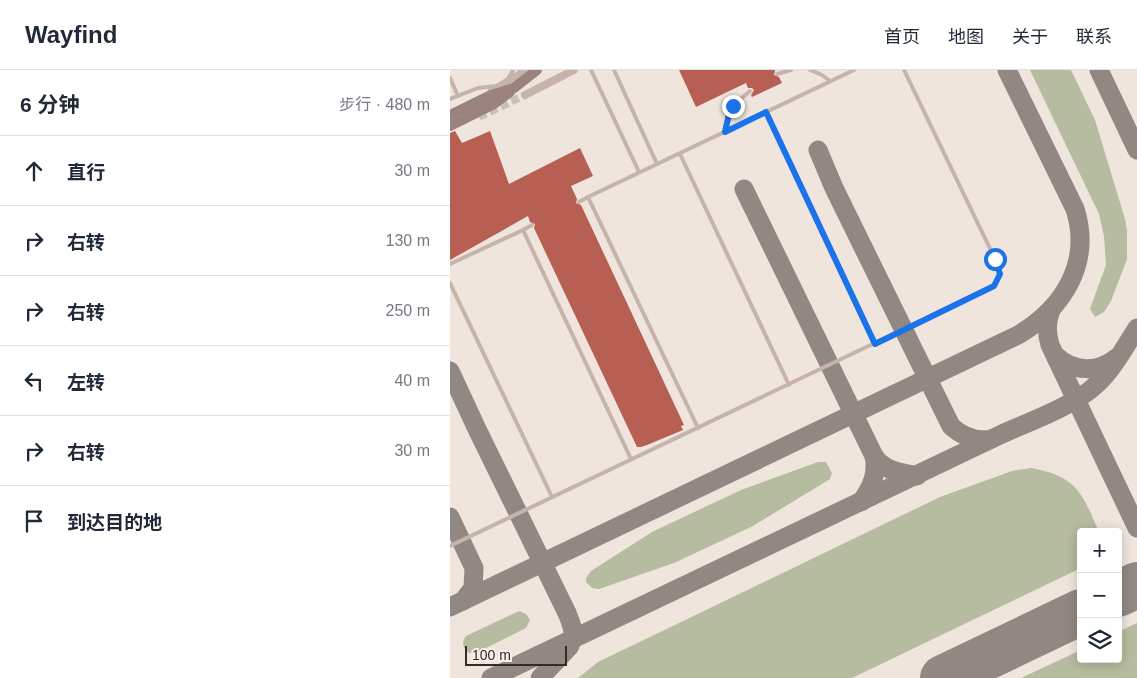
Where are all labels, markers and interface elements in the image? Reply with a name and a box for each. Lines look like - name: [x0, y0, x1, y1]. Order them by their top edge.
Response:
- text: Wayfind: [25, 21, 117, 48]
- text: 首页: [884, 27, 920, 47]
- text: 地图: [948, 27, 984, 47]
- text: 关于: [1012, 27, 1048, 47]
- text: 联系: [1076, 27, 1112, 47]
- text: 6 分钟: [20, 93, 80, 116]
- route end: [722, 95, 745, 118]
- text: 步行 · 480 m: [339, 96, 430, 113]
- icon: ahead: [20, 157, 48, 185]
- text: 直行: [67, 162, 105, 183]
- text: 30 m: [394, 162, 430, 179]
- icon: right: [20, 227, 48, 255]
- text: 右转: [67, 232, 105, 253]
- text: 130 m: [386, 232, 430, 249]
- route start: [984, 248, 1007, 271]
- icon: right: [20, 297, 48, 325]
- text: 右转: [67, 302, 105, 323]
- text: 250 m: [386, 302, 430, 319]
- icon: left: [20, 367, 48, 395]
- text: 左转: [67, 372, 105, 393]
- text: 40 m: [394, 372, 430, 389]
- icon: right: [20, 437, 48, 465]
- text: 右转: [67, 442, 105, 463]
- text: 30 m: [394, 442, 430, 459]
- icon: arrive: [20, 507, 48, 535]
- text: 到达目的地: [67, 512, 162, 533]
- map controls: [1077, 528, 1122, 663]
- button: +: [1077, 528, 1122, 573]
- button: −: [1077, 573, 1122, 618]
- button: layers: [1077, 618, 1122, 663]
- scale bar: [465, 643, 568, 666]
- text: 100 m: [472, 647, 511, 663]

